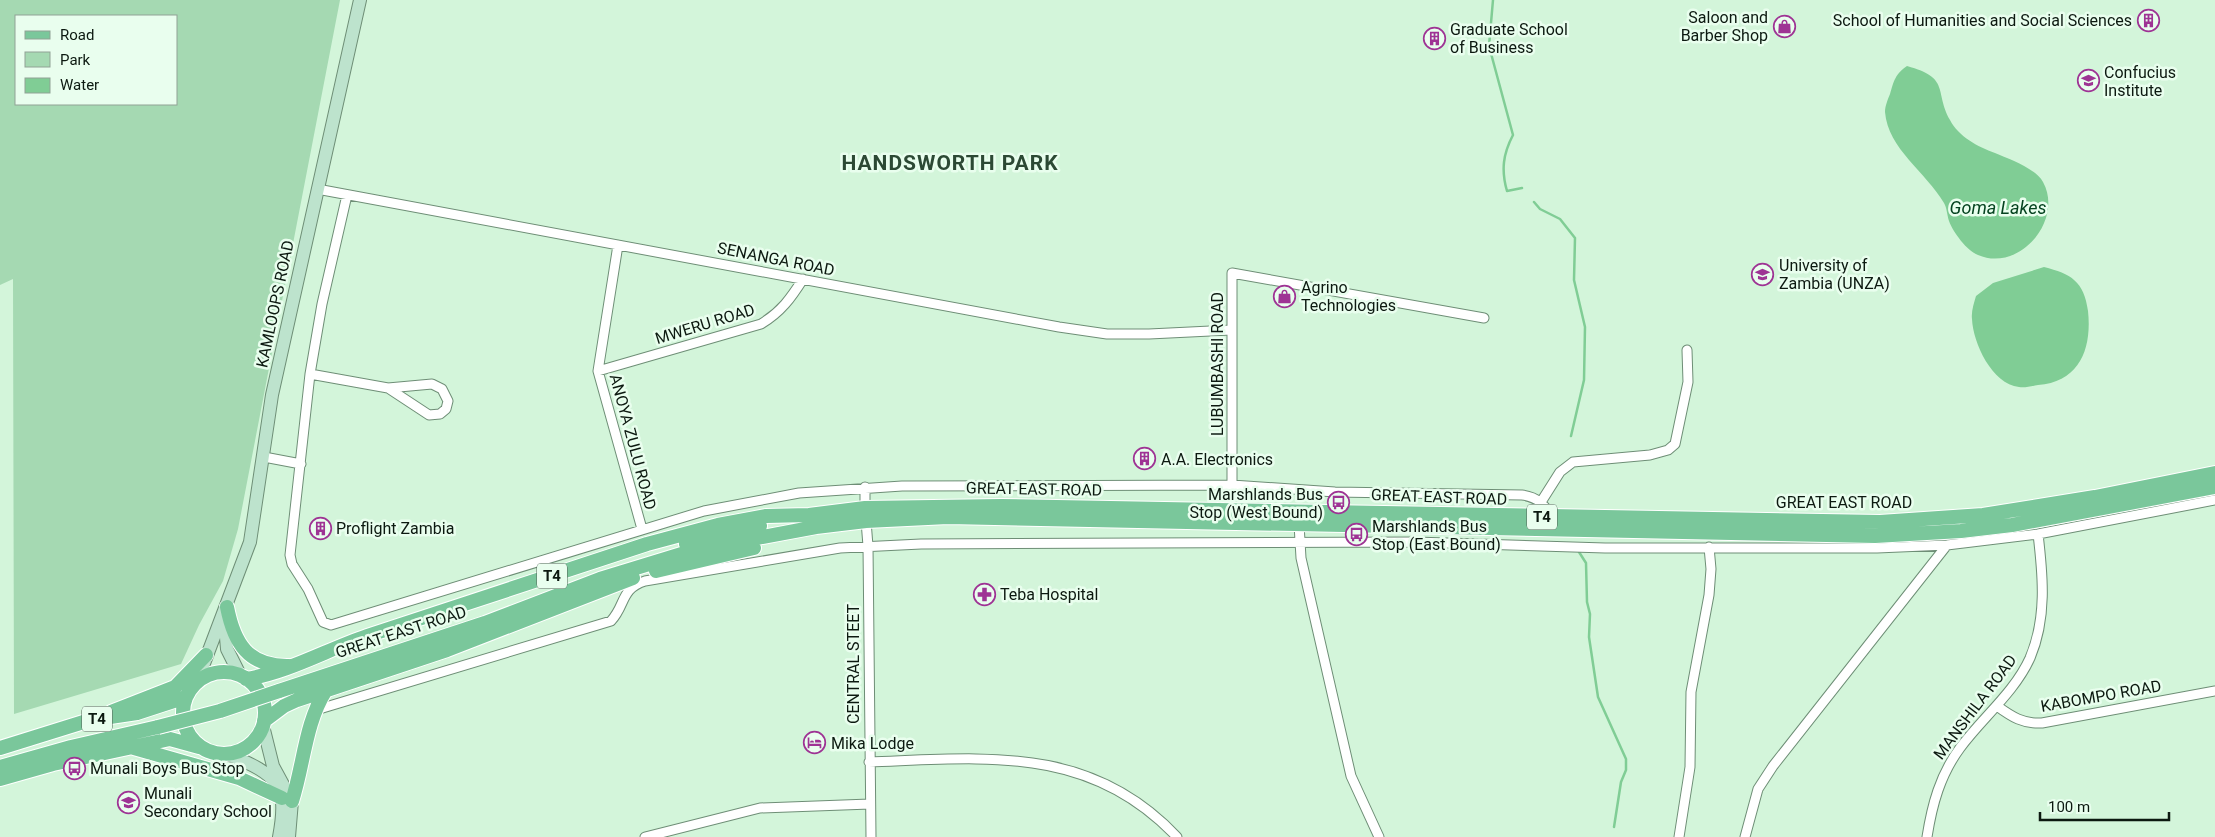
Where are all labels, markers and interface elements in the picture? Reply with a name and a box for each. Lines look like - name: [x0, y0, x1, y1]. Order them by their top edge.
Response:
- place label: Saloon and Barber Shop: [1681, 8, 1768, 45]
- building icon: School of Humanities and Social Sciences: [2136, 8, 2160, 32]
- place label: School of Humanities and Social Sciences: [1833, 11, 2132, 30]
- shop icon: Saloon and Barber Shop: [1772, 14, 1796, 38]
- legend: [15, 15, 178, 105]
- place label: Graduate School of Business: [1450, 20, 1568, 57]
- text: Road: [60, 26, 94, 44]
- building icon: Graduate School of Business: [1422, 26, 1446, 50]
- text: Park: [60, 51, 91, 69]
- place label: Confucius Institute: [2104, 63, 2176, 100]
- school or university icon: Confucius Institute: [2076, 69, 2100, 93]
- text: Water: [60, 76, 99, 94]
- district label: HANDSWORTH PARK: [841, 151, 1059, 175]
- water label: Goma Lakes: [1950, 197, 2046, 218]
- street label: SENANGA ROAD: [716, 238, 836, 280]
- street label: KAMLOOPS ROAD: [252, 239, 298, 369]
- place label: University of Zambia (UNZA): [1779, 256, 1890, 293]
- school or university icon: University of Zambia (UNZA): [1751, 262, 1775, 286]
- place label: Agrino Technologies: [1301, 278, 1396, 315]
- shop icon: Agrino Technologies: [1273, 284, 1297, 308]
- street label: LUBUMBASHI ROAD: [1208, 292, 1227, 436]
- street label: MWERU ROAD: [653, 300, 757, 348]
- street label: ANOYA ZULU ROAD: [606, 372, 660, 512]
- building icon: A.A. Electronics: [1133, 447, 1157, 471]
- place label: A.A. Electronics: [1161, 450, 1273, 469]
- street label: GREAT EAST ROAD: [966, 478, 1102, 500]
- place label: Marshlands Bus Stop (West Bound): [1189, 485, 1323, 522]
- street label: GREAT EAST ROAD: [1371, 485, 1507, 509]
- bus stop icon: Marshlands Bus Stop (West Bound): [1327, 491, 1351, 515]
- street label: GREAT EAST ROAD: [1776, 493, 1912, 512]
- road number: T4: [1527, 504, 1557, 530]
- building icon: Proflight Zambia: [308, 516, 332, 540]
- place label: Marshlands Bus Stop (East Bound): [1372, 517, 1501, 554]
- place label: Proflight Zambia: [336, 519, 454, 538]
- bus stop icon: Marshlands Bus Stop (East Bound): [1344, 523, 1368, 547]
- road number: T4: [537, 564, 567, 588]
- pharmacy icon: Teba Hospital: [972, 582, 996, 606]
- place label: Teba Hospital: [1000, 585, 1098, 604]
- street label: GREAT EAST ROAD: [333, 602, 469, 662]
- street label: CENTRAL STEET: [844, 604, 863, 724]
- street label: MANSHILA ROAD: [1929, 651, 2021, 763]
- street label: KABOMPO ROAD: [2039, 676, 2163, 716]
- road number: T4: [82, 706, 112, 732]
- hotel icon: Mika Lodge: [803, 731, 827, 755]
- place label: Mika Lodge: [831, 734, 914, 753]
- bus stop icon: Munali Boys Bus Stop: [62, 756, 86, 780]
- place label: Munali Boys Bus Stop: [90, 759, 245, 778]
- place label: Munali Secondary School: [144, 784, 272, 821]
- school or university icon: Munali Secondary School: [116, 790, 140, 814]
- scale bar: [2040, 790, 2169, 822]
- text: 100 m: [2048, 798, 2090, 816]

